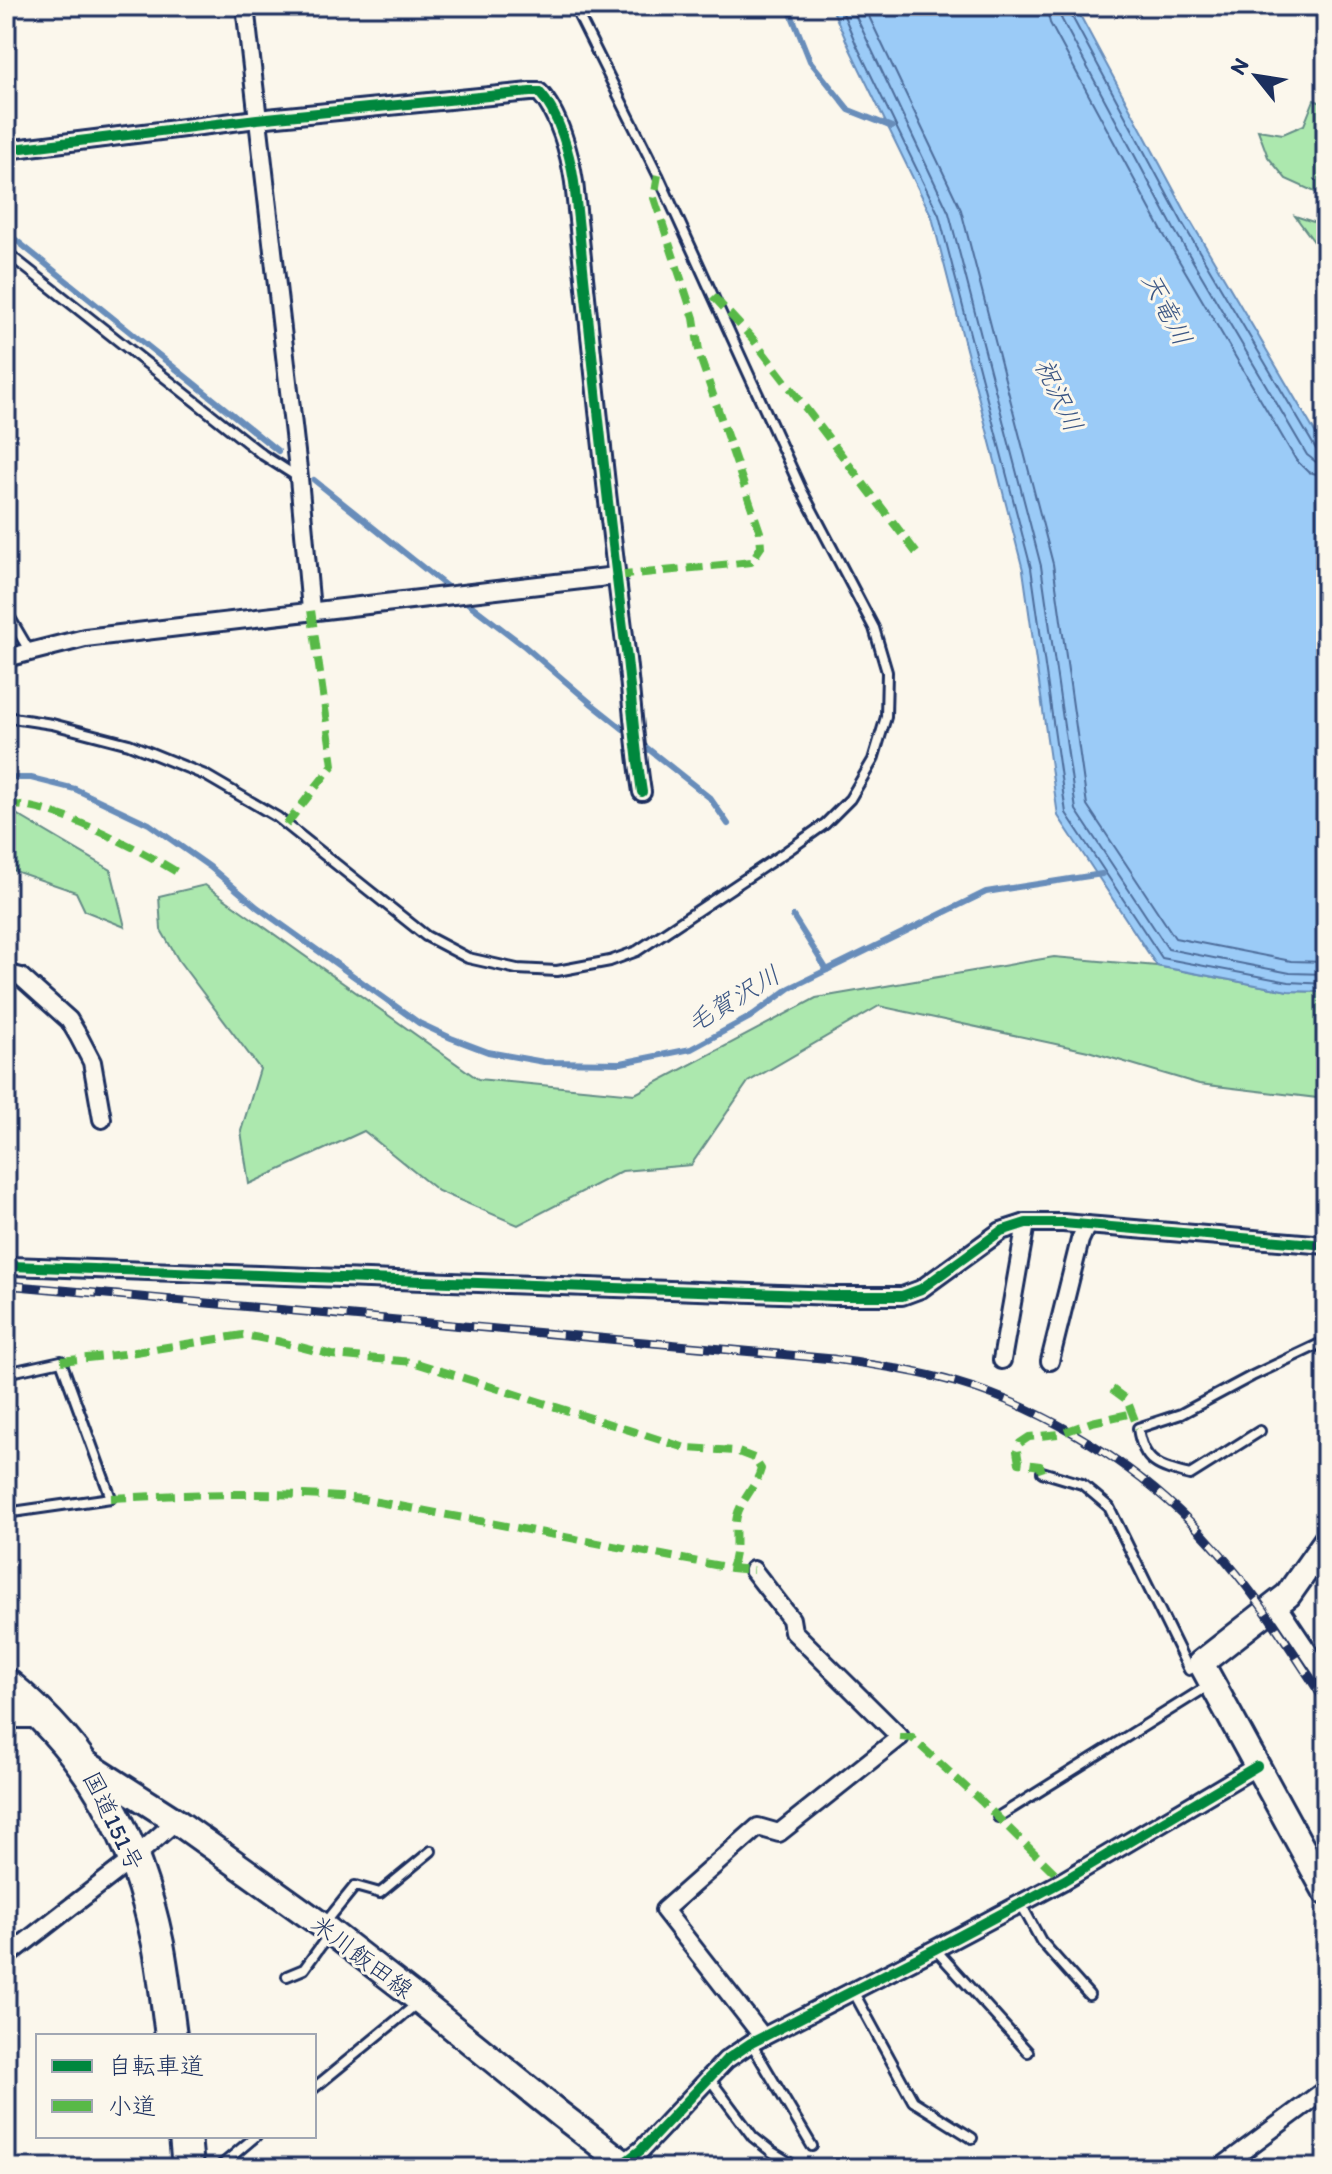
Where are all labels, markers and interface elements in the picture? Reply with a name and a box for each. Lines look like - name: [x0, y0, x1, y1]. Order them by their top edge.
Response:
- north arrow: [1216, 36, 1296, 116]
- text: N: [1224, 53, 1255, 79]
- water label: 天竜川: [1135, 267, 1199, 351]
- water label: 祝沢川: [1028, 353, 1090, 437]
- water label: 毛賀沢川: [680, 958, 786, 1040]
- street label: 国道151号: [77, 1766, 150, 1875]
- street label: 米川飯田線: [306, 1909, 419, 2004]
- legend: [36, 2034, 316, 2138]
- text: 自転車道: [108, 2051, 204, 2080]
- text: 小道: [108, 2091, 156, 2120]

